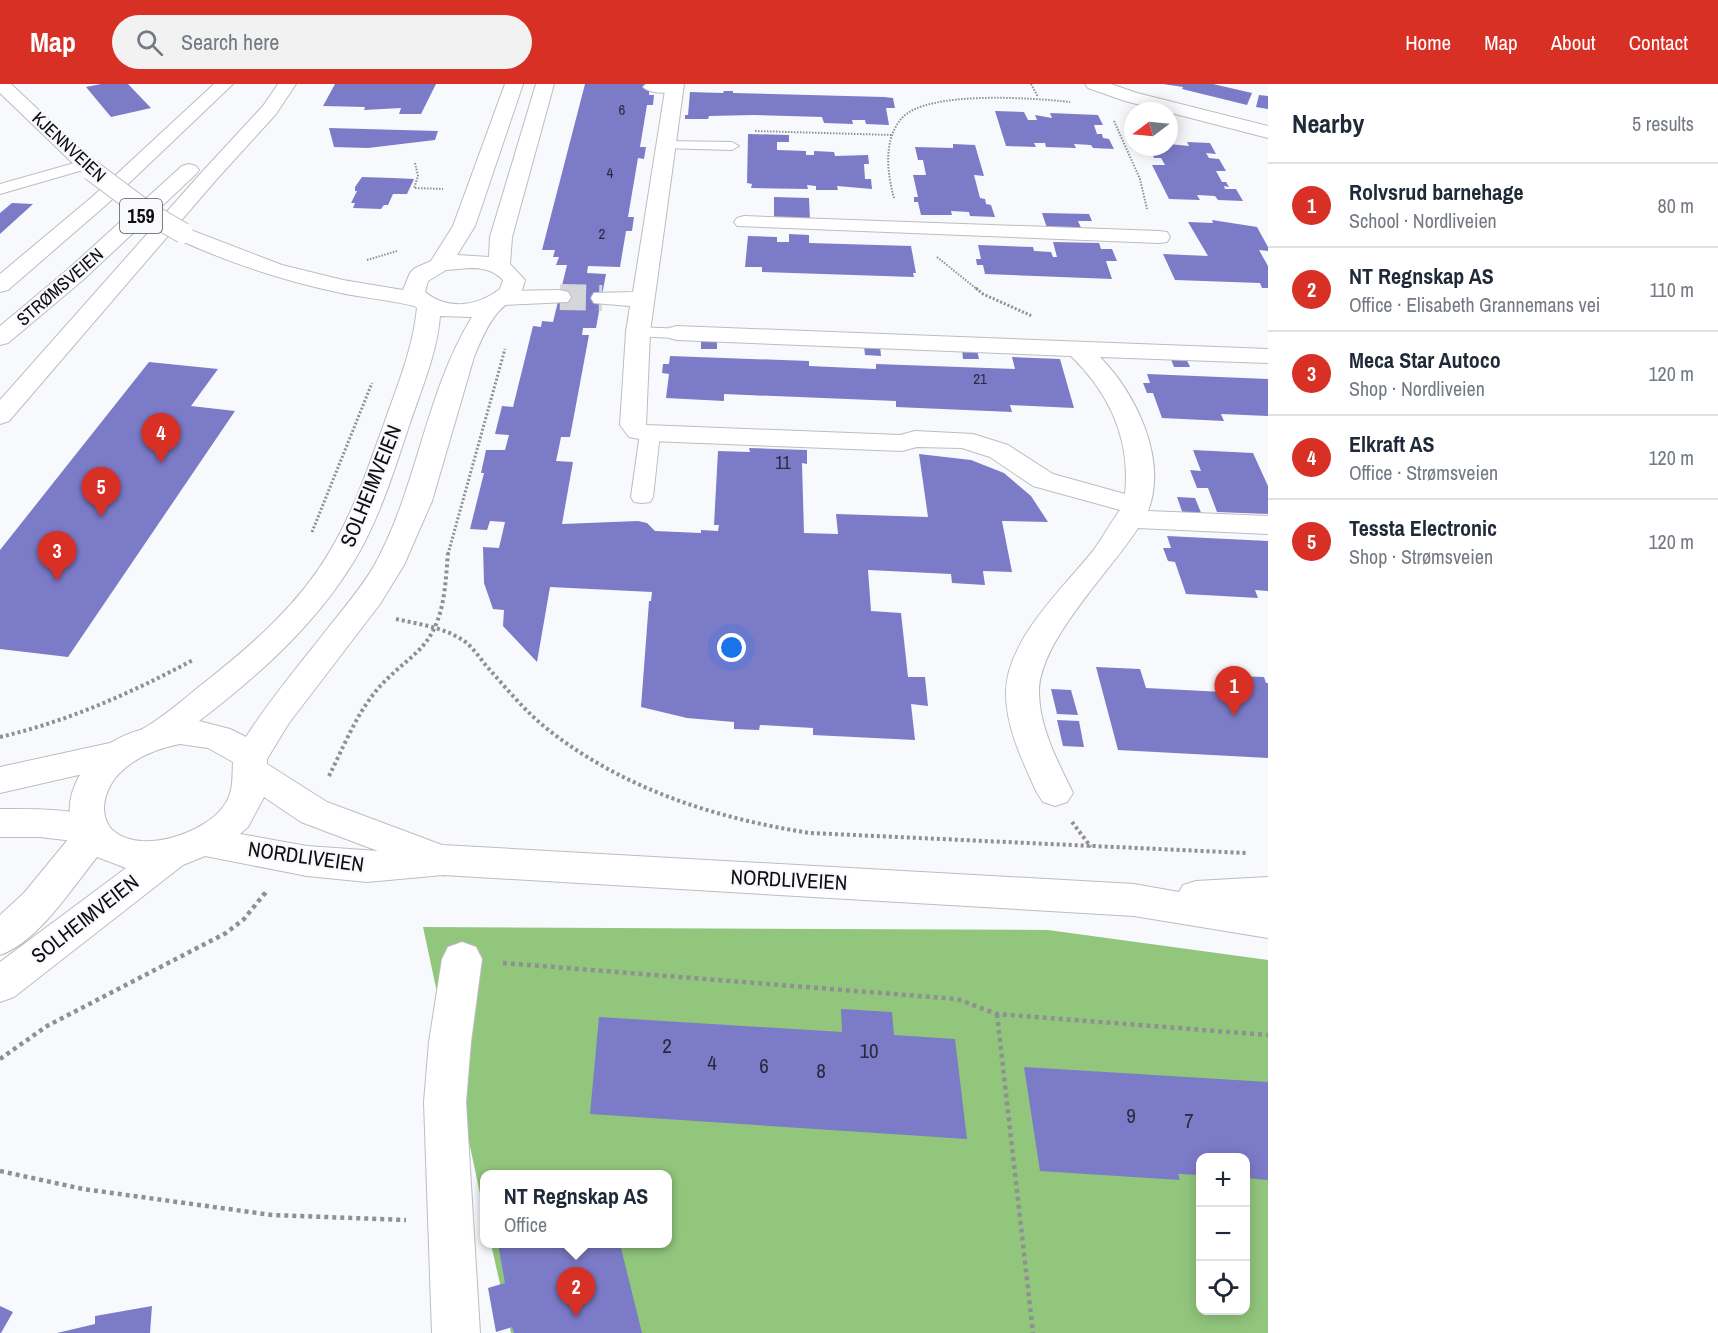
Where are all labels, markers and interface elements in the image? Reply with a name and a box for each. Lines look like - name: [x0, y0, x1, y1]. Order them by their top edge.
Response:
- search box: [112, 15, 532, 69]
- text: Map: [30, 23, 76, 61]
- icon: search: [133, 26, 166, 59]
- text: Search here: [181, 27, 279, 57]
- text: Home: [1405, 28, 1451, 57]
- text: Map: [1484, 28, 1518, 57]
- text: About: [1551, 28, 1596, 57]
- text: Contact: [1629, 28, 1688, 57]
- house number: 6: [619, 99, 626, 120]
- north arrow: [1124, 102, 1178, 156]
- street label: KJENNVEIEN: [27, 106, 112, 187]
- text: Nearby: [1292, 106, 1364, 141]
- text: 5 results: [1632, 110, 1694, 137]
- house number: 4: [607, 162, 614, 183]
- text: Rolvsrud barnehage: [1349, 177, 1523, 207]
- text: 1: [1307, 192, 1316, 219]
- text: 80 m: [1658, 192, 1694, 219]
- road number: 159: [120, 199, 162, 233]
- text: School · Nordliveien: [1349, 207, 1497, 234]
- house number: 2: [599, 223, 606, 244]
- street label: STRØMSVEIEN: [11, 242, 108, 331]
- text: NT Regnskap AS: [1349, 261, 1494, 291]
- text: 2: [1307, 276, 1316, 303]
- text: 110 m: [1650, 276, 1694, 303]
- text: Office · Elisabeth Grannemans vei: [1349, 291, 1600, 318]
- text: Meca Star Autoco: [1349, 345, 1501, 375]
- text: 3: [1307, 360, 1316, 387]
- text: 120 m: [1648, 360, 1694, 387]
- house number: 21: [973, 368, 987, 389]
- text: Shop · Nordliveien: [1349, 375, 1485, 402]
- pin: 4: [142, 414, 180, 463]
- street label: SOLHEIMVEIEN: [333, 420, 408, 551]
- text: Elkraft AS: [1349, 429, 1435, 459]
- text: 4: [1307, 444, 1316, 471]
- text: 120 m: [1648, 444, 1694, 471]
- house number: 11: [775, 450, 791, 475]
- text: Office · Strømsveien: [1349, 459, 1498, 486]
- pin: 5: [82, 468, 120, 517]
- text: Tessta Electronic: [1349, 513, 1497, 543]
- text: 5: [1307, 528, 1316, 555]
- text: 120 m: [1648, 528, 1694, 555]
- pin: 3: [38, 532, 76, 581]
- text: Shop · Strømsveien: [1349, 543, 1493, 570]
- your location: [717, 633, 746, 662]
- pin: 1: [1214, 666, 1254, 716]
- street label: NORDLIVEIEN: [246, 834, 366, 879]
- street label: NORDLIVEIEN: [730, 862, 848, 897]
- street label: SOLHEIMVEIEN: [25, 867, 145, 970]
- house number: 2: [662, 1031, 672, 1060]
- house number: 10: [859, 1036, 879, 1065]
- house number: 4: [707, 1048, 717, 1077]
- house number: 6: [759, 1051, 769, 1080]
- house number: 8: [816, 1056, 826, 1085]
- house number: 9: [1126, 1101, 1136, 1130]
- house number: 7: [1184, 1106, 1194, 1135]
- map controls: [1196, 1153, 1250, 1315]
- button: +: [1196, 1153, 1250, 1207]
- popup: [480, 1170, 672, 1248]
- text: NT Regnskap AS: [504, 1181, 648, 1211]
- button: −: [1196, 1207, 1250, 1261]
- text: Office: [504, 1211, 547, 1238]
- button: locate: [1196, 1261, 1250, 1315]
- pin: 2: [556, 1268, 596, 1317]

